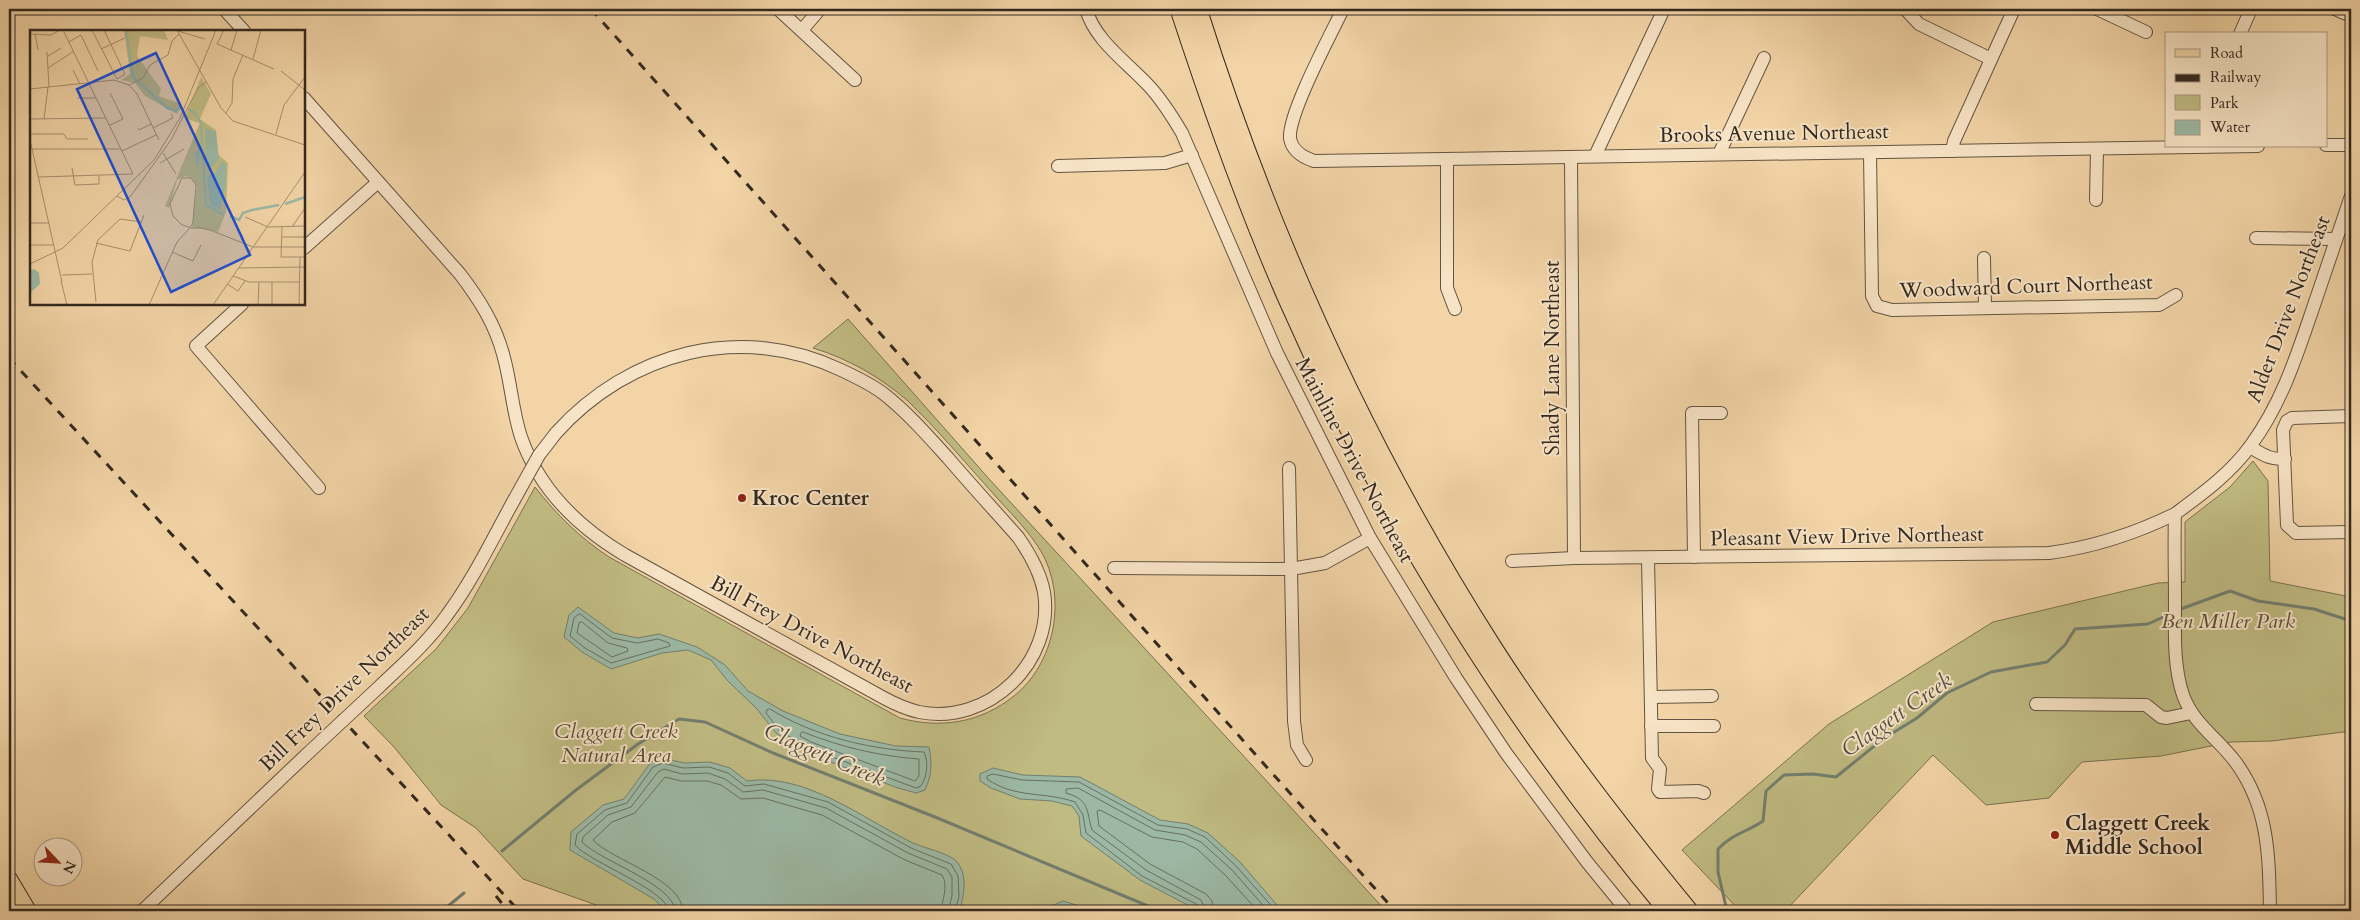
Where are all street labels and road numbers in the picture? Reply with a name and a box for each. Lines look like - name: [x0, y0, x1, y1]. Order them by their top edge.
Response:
- street label: Brooks Avenue Northeast: [1659, 117, 1889, 150]
- street label: Alder Drive Northeast: [2239, 211, 2338, 407]
- street label: Shady Lane Northeast: [1538, 260, 1567, 456]
- street label: Woodward Court Northeast: [1898, 268, 2154, 305]
- street label: Mainline Drive Northeast: [1288, 352, 1421, 568]
- street label: Pleasant View Drive Northeast: [1710, 520, 1985, 553]
- street label: Bill Frey Drive Northeast: [705, 569, 919, 701]
- street label: Bill Frey Drive Northeast: [253, 600, 436, 778]

